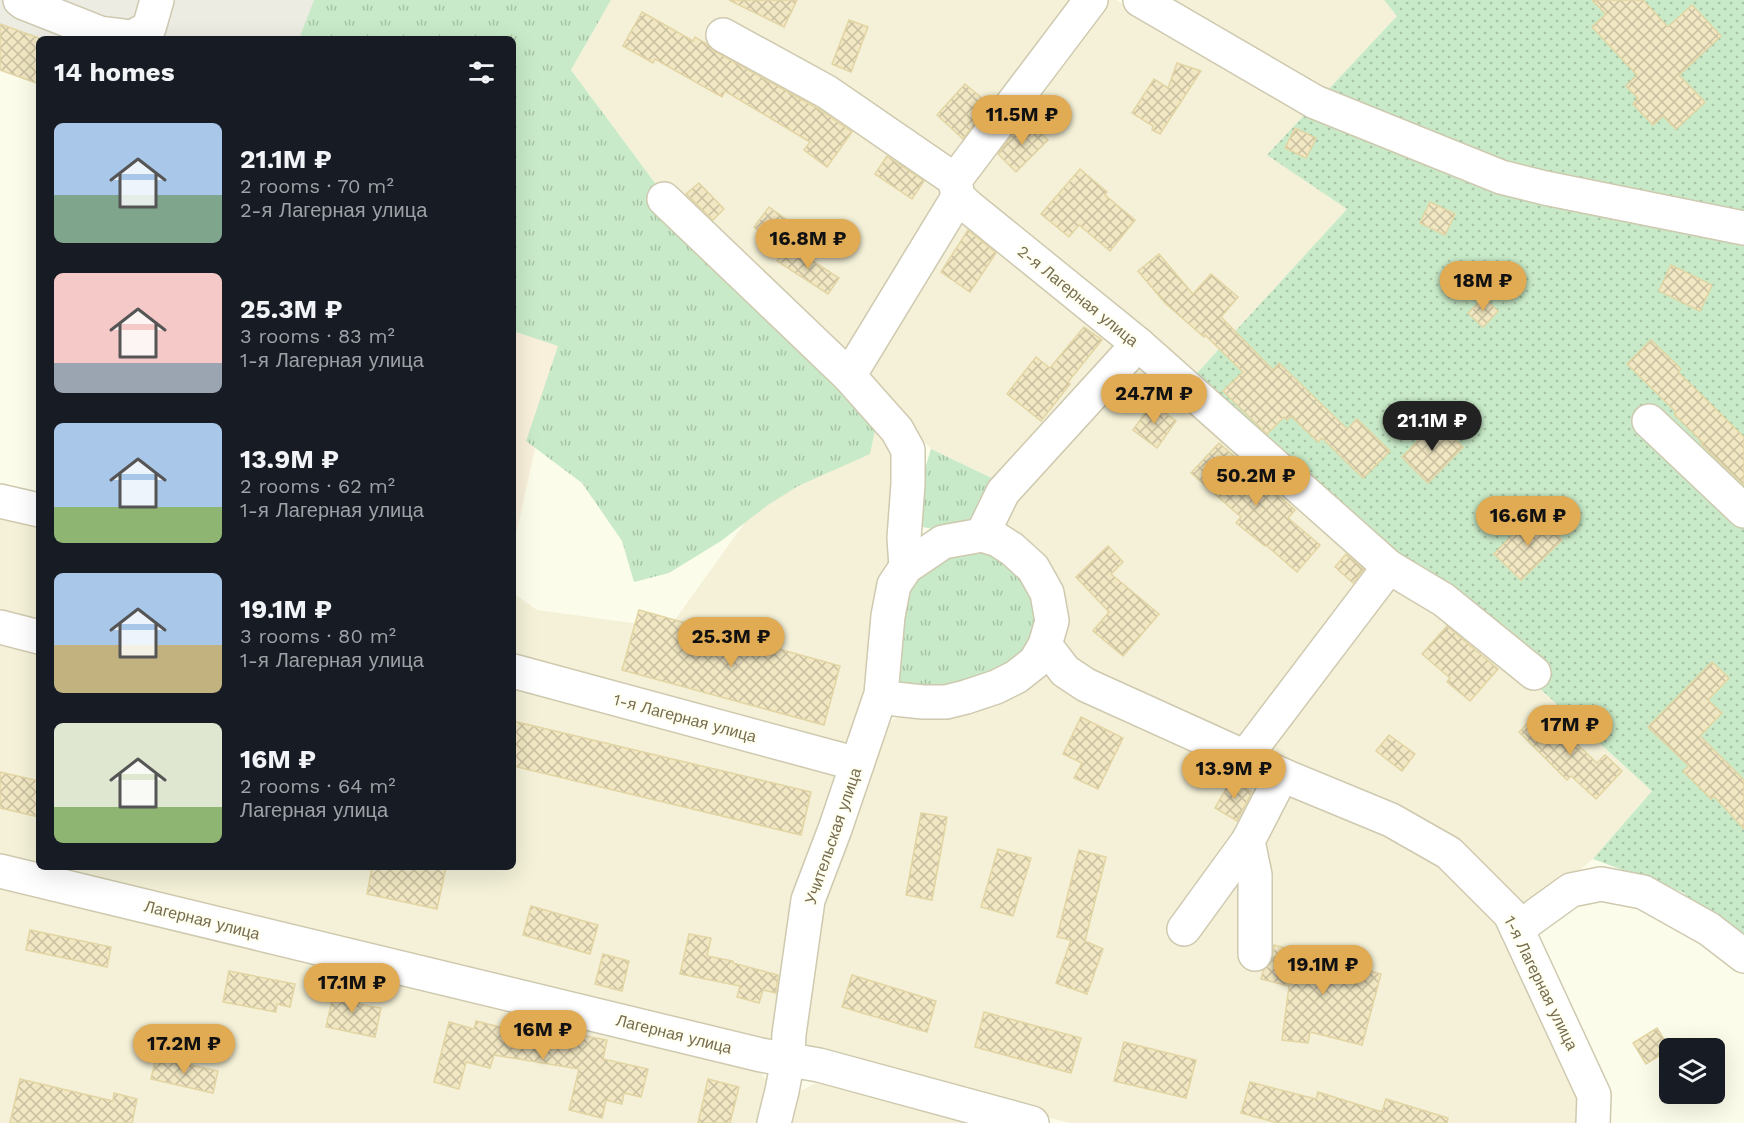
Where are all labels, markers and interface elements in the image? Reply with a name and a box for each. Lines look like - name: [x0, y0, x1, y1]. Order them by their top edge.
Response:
- icon: filters: [465, 56, 498, 89]
- text: 14 homes: [54, 57, 175, 87]
- pin: 11.5M ₽: [967, 95, 1077, 146]
- text: 11.5M ₽: [986, 102, 1058, 126]
- text: 21.1M ₽: [240, 144, 332, 174]
- icon: home: [102, 147, 174, 219]
- text: 2 rooms · 70 m²: [240, 174, 394, 198]
- text: 2-я Лагерная улица: [240, 198, 427, 222]
- pin: 16.8M ₽: [753, 219, 863, 270]
- text: 16.8M ₽: [770, 226, 846, 250]
- street label: 2-я Лагерная улица: [1014, 241, 1142, 351]
- pin: 18M ₽: [1441, 261, 1525, 312]
- text: 18M ₽: [1454, 268, 1512, 292]
- text: 25.3M ₽: [240, 294, 343, 324]
- icon: home: [102, 297, 174, 369]
- text: 3 rooms · 83 m²: [240, 324, 395, 348]
- text: 1-я Лагерная улица: [240, 348, 424, 372]
- pin: 24.7M ₽: [1099, 374, 1209, 425]
- text: 24.7M ₽: [1115, 381, 1193, 405]
- pin: 21.1M ₽: [1377, 401, 1487, 452]
- text: 21.1M ₽: [1397, 408, 1467, 432]
- text: 13.9M ₽: [240, 444, 339, 474]
- icon: home: [102, 447, 174, 519]
- pin: 50.2M ₽: [1201, 456, 1311, 507]
- text: 50.2M ₽: [1216, 463, 1296, 487]
- text: 2 rooms · 62 m²: [240, 474, 395, 498]
- pin: 16.6M ₽: [1473, 496, 1583, 547]
- text: 1-я Лагерная улица: [240, 498, 424, 522]
- text: 16.6M ₽: [1490, 503, 1566, 527]
- text: 19.1M ₽: [240, 594, 332, 624]
- icon: home: [102, 597, 174, 669]
- pin: 25.3M ₽: [676, 617, 786, 668]
- text: 3 rooms · 80 m²: [240, 624, 396, 648]
- text: 25.3M ₽: [692, 624, 770, 648]
- text: 1-я Лагерная улица: [240, 648, 424, 672]
- street label: 1-я Лагерная улица: [612, 690, 759, 746]
- pin: 17M ₽: [1528, 705, 1612, 756]
- text: 17M ₽: [1541, 712, 1599, 736]
- text: 16M ₽: [240, 744, 316, 774]
- icon: home: [102, 747, 174, 819]
- pin: 13.9M ₽: [1179, 749, 1289, 800]
- text: 13.9M ₽: [1196, 756, 1272, 780]
- street label: Учительская улица: [801, 765, 865, 907]
- text: 2 rooms · 64 m²: [240, 774, 396, 798]
- text: Лагерная улица: [240, 798, 388, 822]
- street label: Лагерная улица: [142, 896, 262, 944]
- street label: 1-я Лагерная улица: [1500, 913, 1582, 1053]
- pin: 19.1M ₽: [1268, 945, 1378, 996]
- text: 19.1M ₽: [1288, 952, 1358, 976]
- pin: 17.1M ₽: [297, 963, 407, 1014]
- text: 17.1M ₽: [318, 970, 386, 994]
- pin: 16M ₽: [501, 1010, 585, 1061]
- street label: Лагерная улица: [614, 1010, 734, 1058]
- text: 16M ₽: [514, 1017, 572, 1041]
- pin: 17.2M ₽: [129, 1024, 239, 1075]
- text: 17.2M ₽: [147, 1031, 221, 1055]
- map controls: [1659, 1038, 1725, 1104]
- button: layers: [1659, 1038, 1725, 1104]

